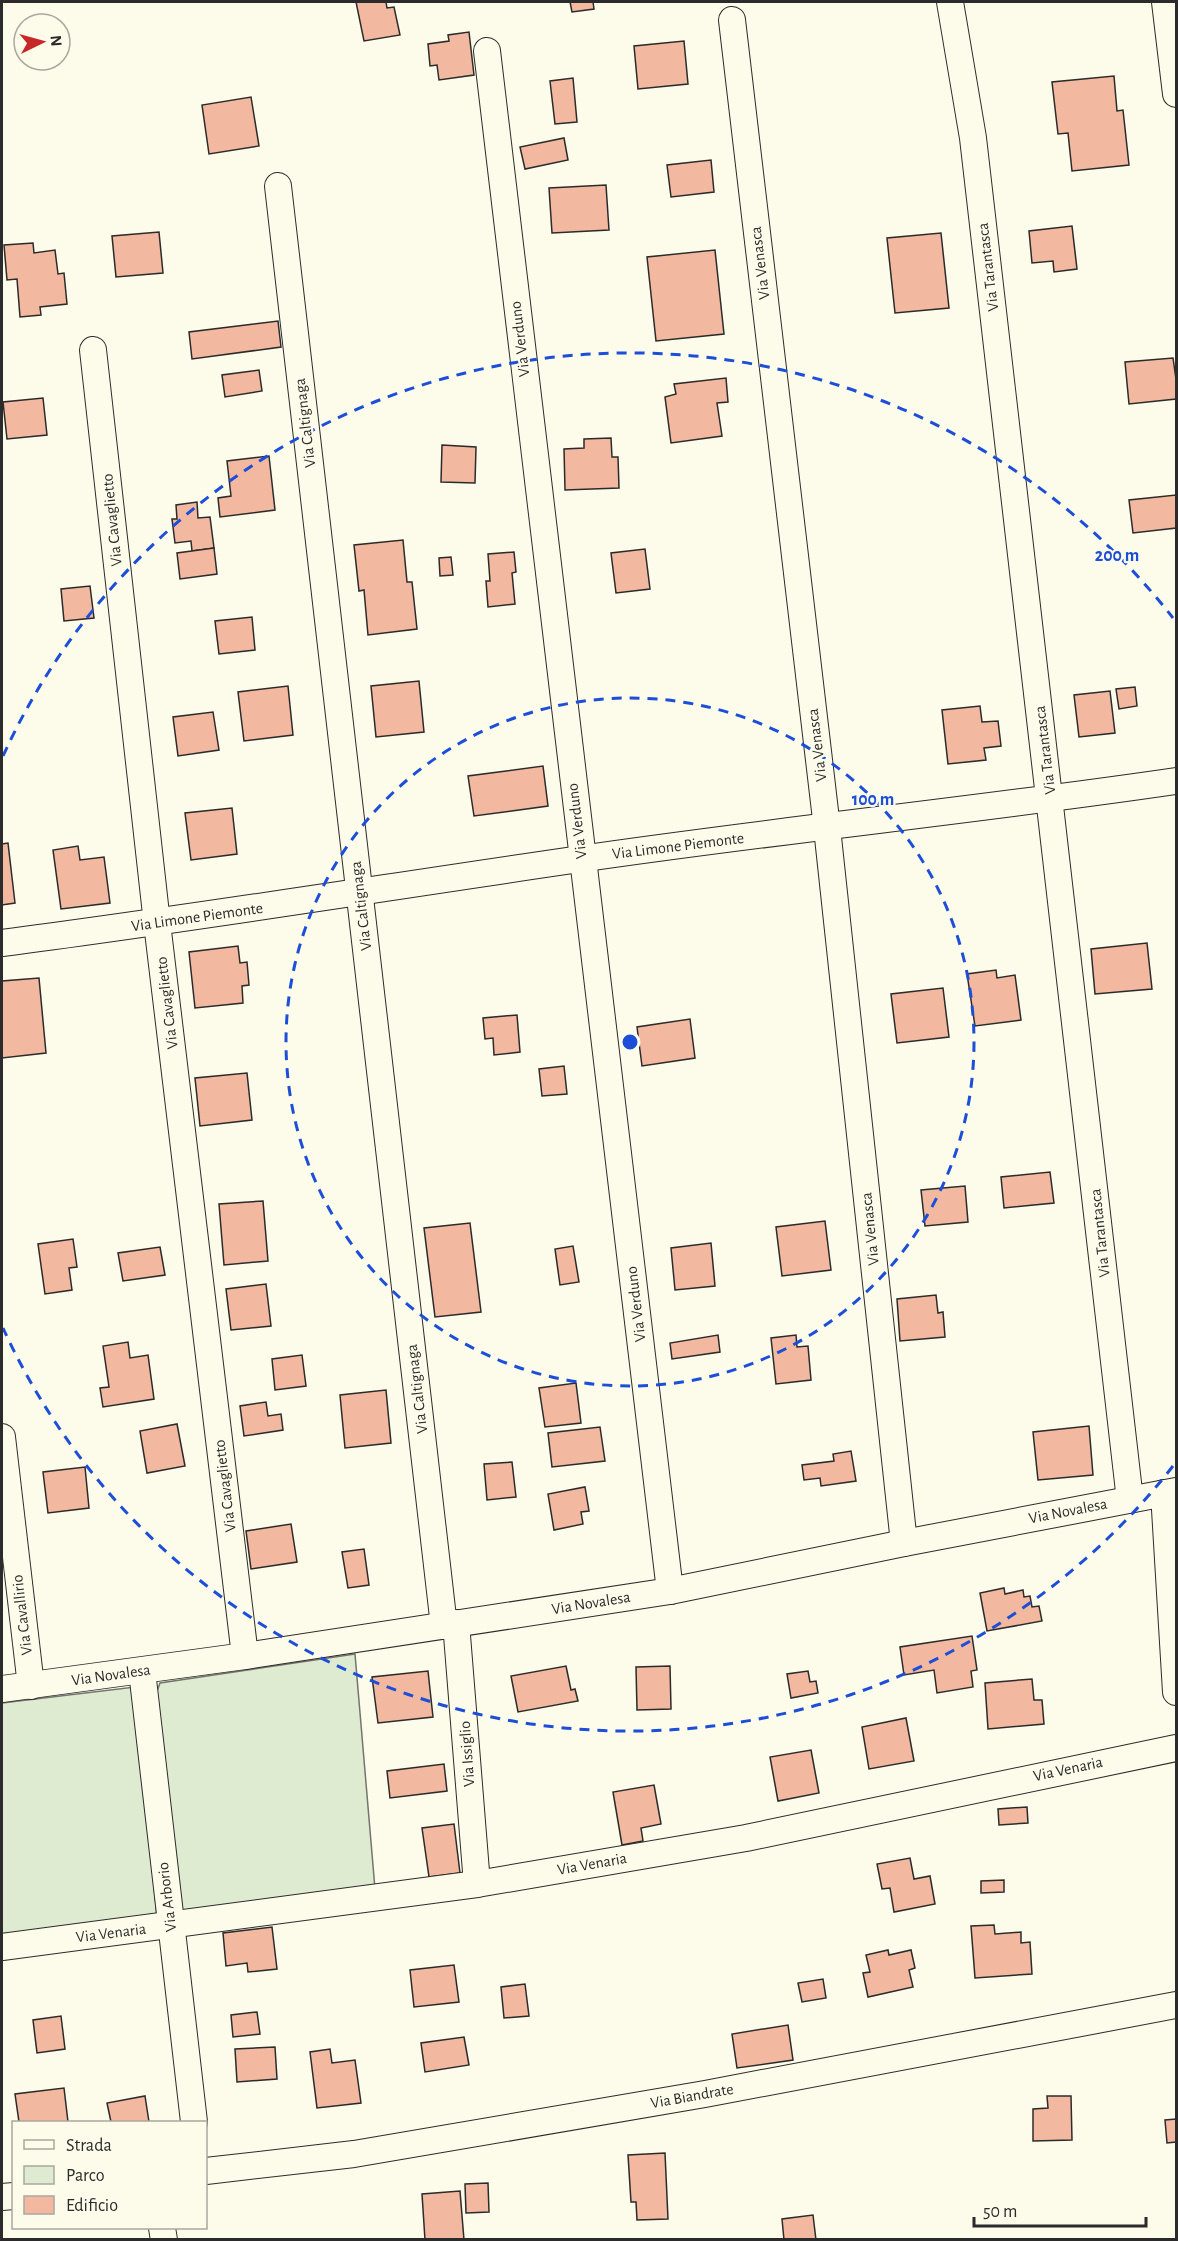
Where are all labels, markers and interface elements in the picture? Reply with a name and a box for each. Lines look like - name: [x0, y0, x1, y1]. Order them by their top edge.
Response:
- north arrow: [12, 12, 72, 72]
- text: N: [47, 35, 64, 47]
- street label: Via Tarantasca: [975, 222, 1001, 312]
- street label: Via Venasca: [748, 226, 772, 300]
- street label: Via Verduno: [507, 300, 533, 378]
- street label: Via Caltignaga: [292, 377, 318, 469]
- street label: Via Cavaglietto: [99, 473, 125, 567]
- text: 200 m: [1095, 547, 1139, 565]
- street label: Via Tarantasca: [1032, 705, 1058, 795]
- street label: Via Venasca: [805, 708, 829, 782]
- street label: Via Verduno: [564, 782, 590, 860]
- text: 100 m: [852, 791, 894, 809]
- street label: Via Limone Piemonte: [611, 830, 745, 862]
- street label: Via Caltignaga: [348, 860, 374, 952]
- street label: Via Limone Piemonte: [130, 900, 264, 934]
- street label: Via Cavaglietto: [153, 956, 181, 1050]
- centre of rings: [620, 1032, 640, 1052]
- street label: Via Tarantasca: [1087, 1188, 1113, 1278]
- street label: Via Venasca: [858, 1192, 882, 1266]
- street label: Via Verduno: [623, 1265, 649, 1343]
- street label: Via Caltignaga: [404, 1343, 430, 1435]
- street label: Via Cavaglietto: [211, 1439, 239, 1533]
- street label: Via Novalesa: [1027, 1496, 1109, 1526]
- street label: Via Cavallirio: [9, 1574, 35, 1656]
- street label: Via Novalesa: [550, 1589, 632, 1617]
- street label: Via Novalesa: [70, 1662, 152, 1688]
- street label: Via Issiglio: [457, 1720, 477, 1788]
- street label: Via Venaria: [1032, 1754, 1104, 1784]
- street label: Via Venaria: [556, 1850, 628, 1878]
- street label: Via Arborio: [155, 1861, 179, 1933]
- street label: Via Venaria: [75, 1921, 147, 1945]
- street label: Via Biandrate: [649, 2081, 735, 2111]
- legend: [12, 2121, 207, 2229]
- text: Strada: [66, 2137, 112, 2155]
- text: Parco: [66, 2167, 105, 2185]
- scale bar: [974, 2190, 1146, 2228]
- text: Edificio: [66, 2197, 118, 2215]
- text: 50 m: [983, 2203, 1017, 2221]

